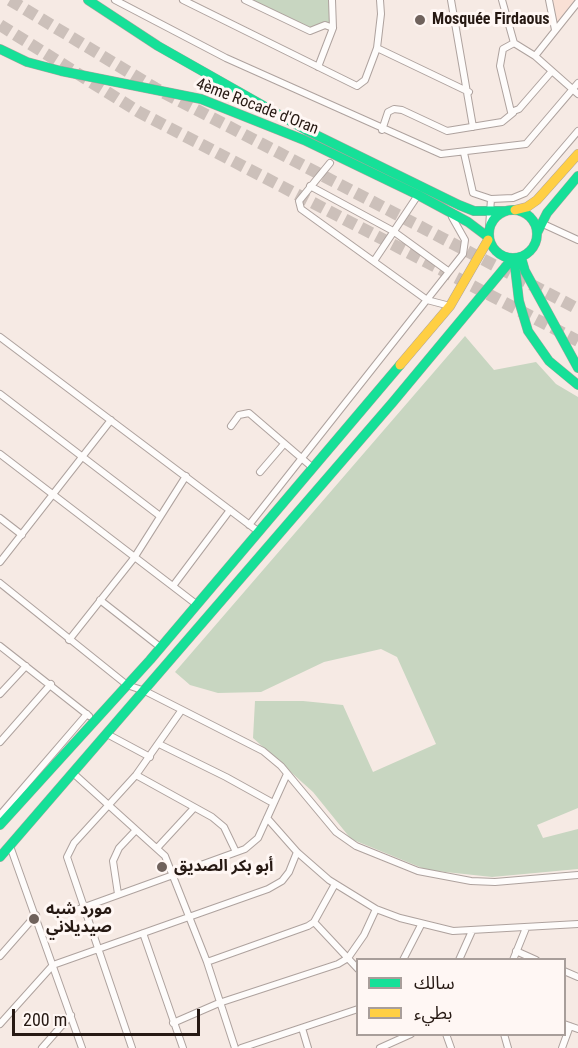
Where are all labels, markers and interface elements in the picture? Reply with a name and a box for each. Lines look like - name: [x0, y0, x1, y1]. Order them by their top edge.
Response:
- place label: Mosquée Firdaous: [432, 10, 550, 30]
- marker: Mosquée Firdaous: [413, 13, 427, 27]
- street label: 4ème Rocade d'Oran: [193, 75, 321, 139]
- place label: أبو بكر الصديق: [174, 857, 273, 877]
- marker: أبو بكر الصديق: [155, 860, 169, 874]
- place label: مورد شبه صيديلاني: [46, 900, 112, 938]
- marker: مورد شبه صيديلاني: [27, 912, 41, 926]
- legend: [356, 958, 566, 1036]
- text: سالك: [414, 972, 455, 993]
- scale bar: [15, 997, 202, 1035]
- text: بطيء: [414, 1002, 452, 1023]
- text: 200 m: [23, 1009, 67, 1030]

